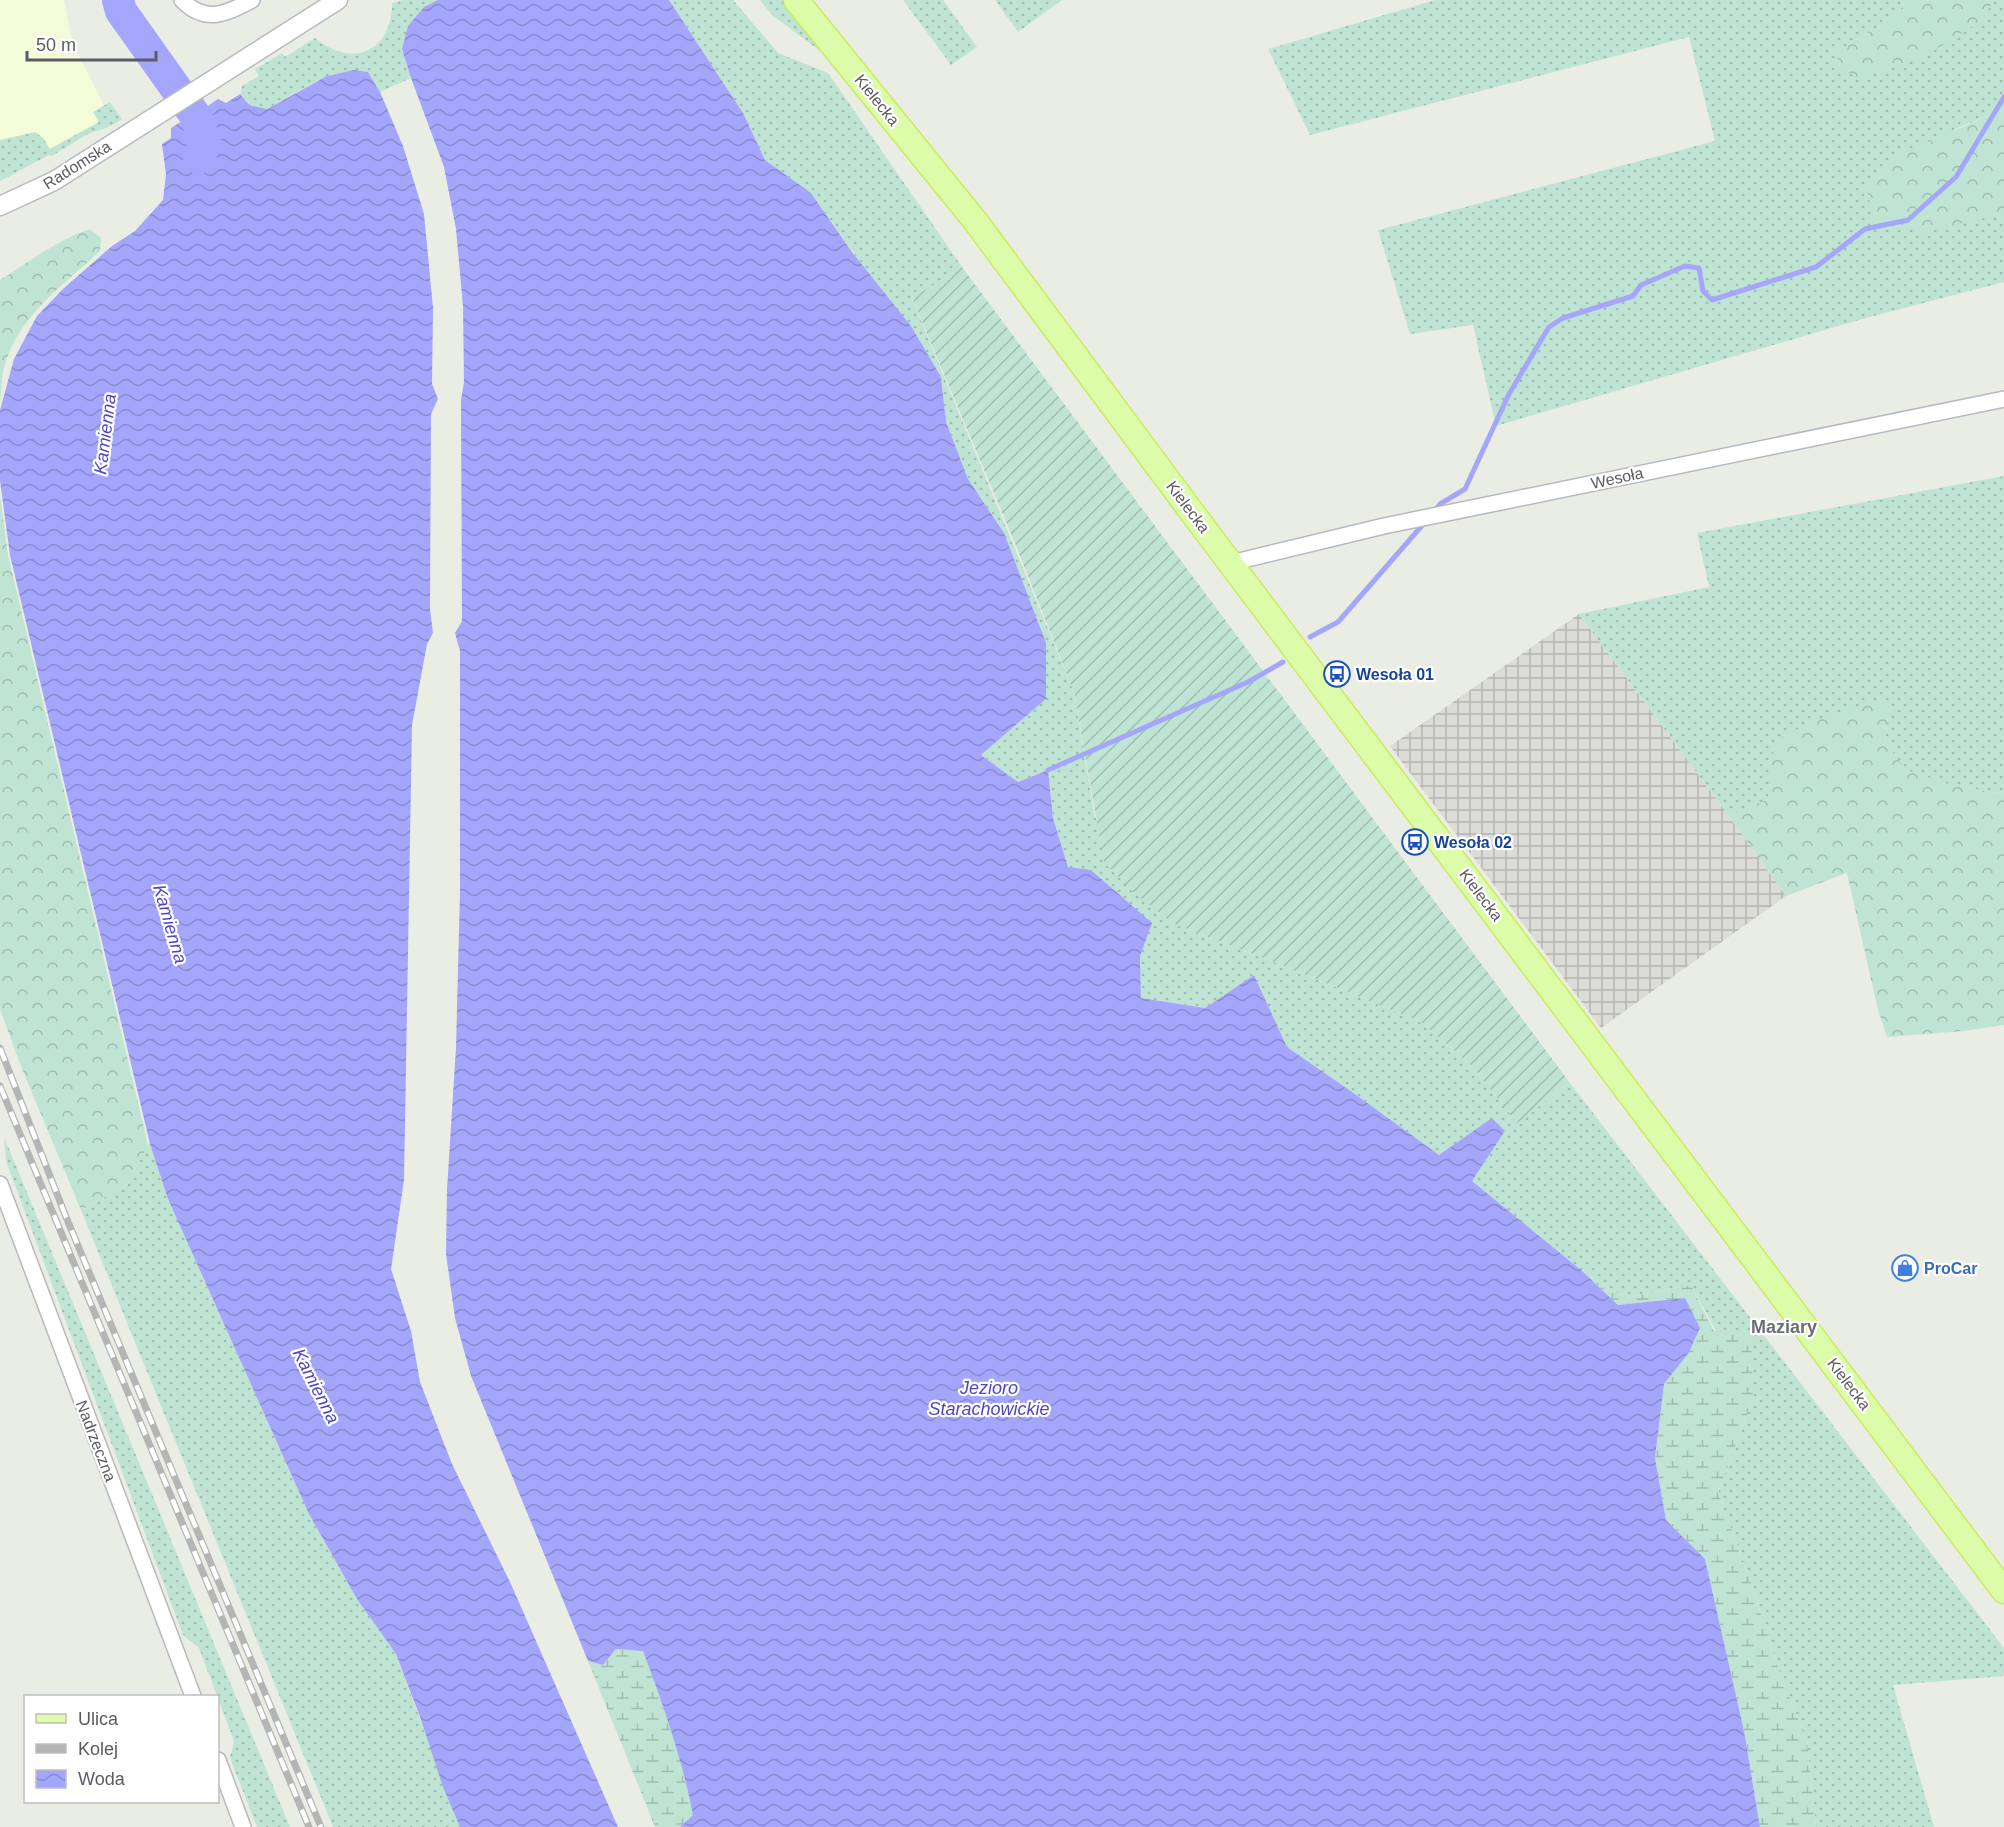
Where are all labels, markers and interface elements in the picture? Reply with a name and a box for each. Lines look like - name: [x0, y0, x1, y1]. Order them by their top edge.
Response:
- scale bar: [27, 24, 156, 62]
- text: 50 m: [36, 35, 76, 55]
- street label: Kielecka: [851, 71, 903, 129]
- street label: Radomska: [40, 137, 114, 192]
- water label: Kamienna: [90, 393, 120, 475]
- street label: Wesoła: [1589, 464, 1645, 492]
- street label: Kielecka: [1163, 478, 1213, 536]
- bus stop icon: Wesoła 01: [1322, 659, 1352, 689]
- place label: Wesoła 01: [1356, 666, 1434, 683]
- bus stop icon: Wesoła 02: [1400, 827, 1430, 857]
- place label: Wesoła 02: [1434, 834, 1512, 851]
- street label: Kielecka: [1456, 866, 1506, 924]
- water label: Kamienna: [149, 882, 191, 966]
- shop icon: ProCar: [1890, 1253, 1920, 1283]
- place label: ProCar: [1924, 1260, 1977, 1277]
- district label: Maziary: [1751, 1317, 1817, 1337]
- water label: Kamienna: [289, 1345, 343, 1427]
- street label: Kielecka: [1824, 1355, 1874, 1413]
- water label: Jezioro Starachowickie: [928, 1378, 1050, 1419]
- street label: Nadrzeczna: [73, 1398, 119, 1484]
- legend: [24, 1695, 219, 1803]
- text: Ulica: [78, 1709, 119, 1729]
- text: Kolej: [78, 1739, 118, 1759]
- text: Woda: [78, 1769, 126, 1789]

